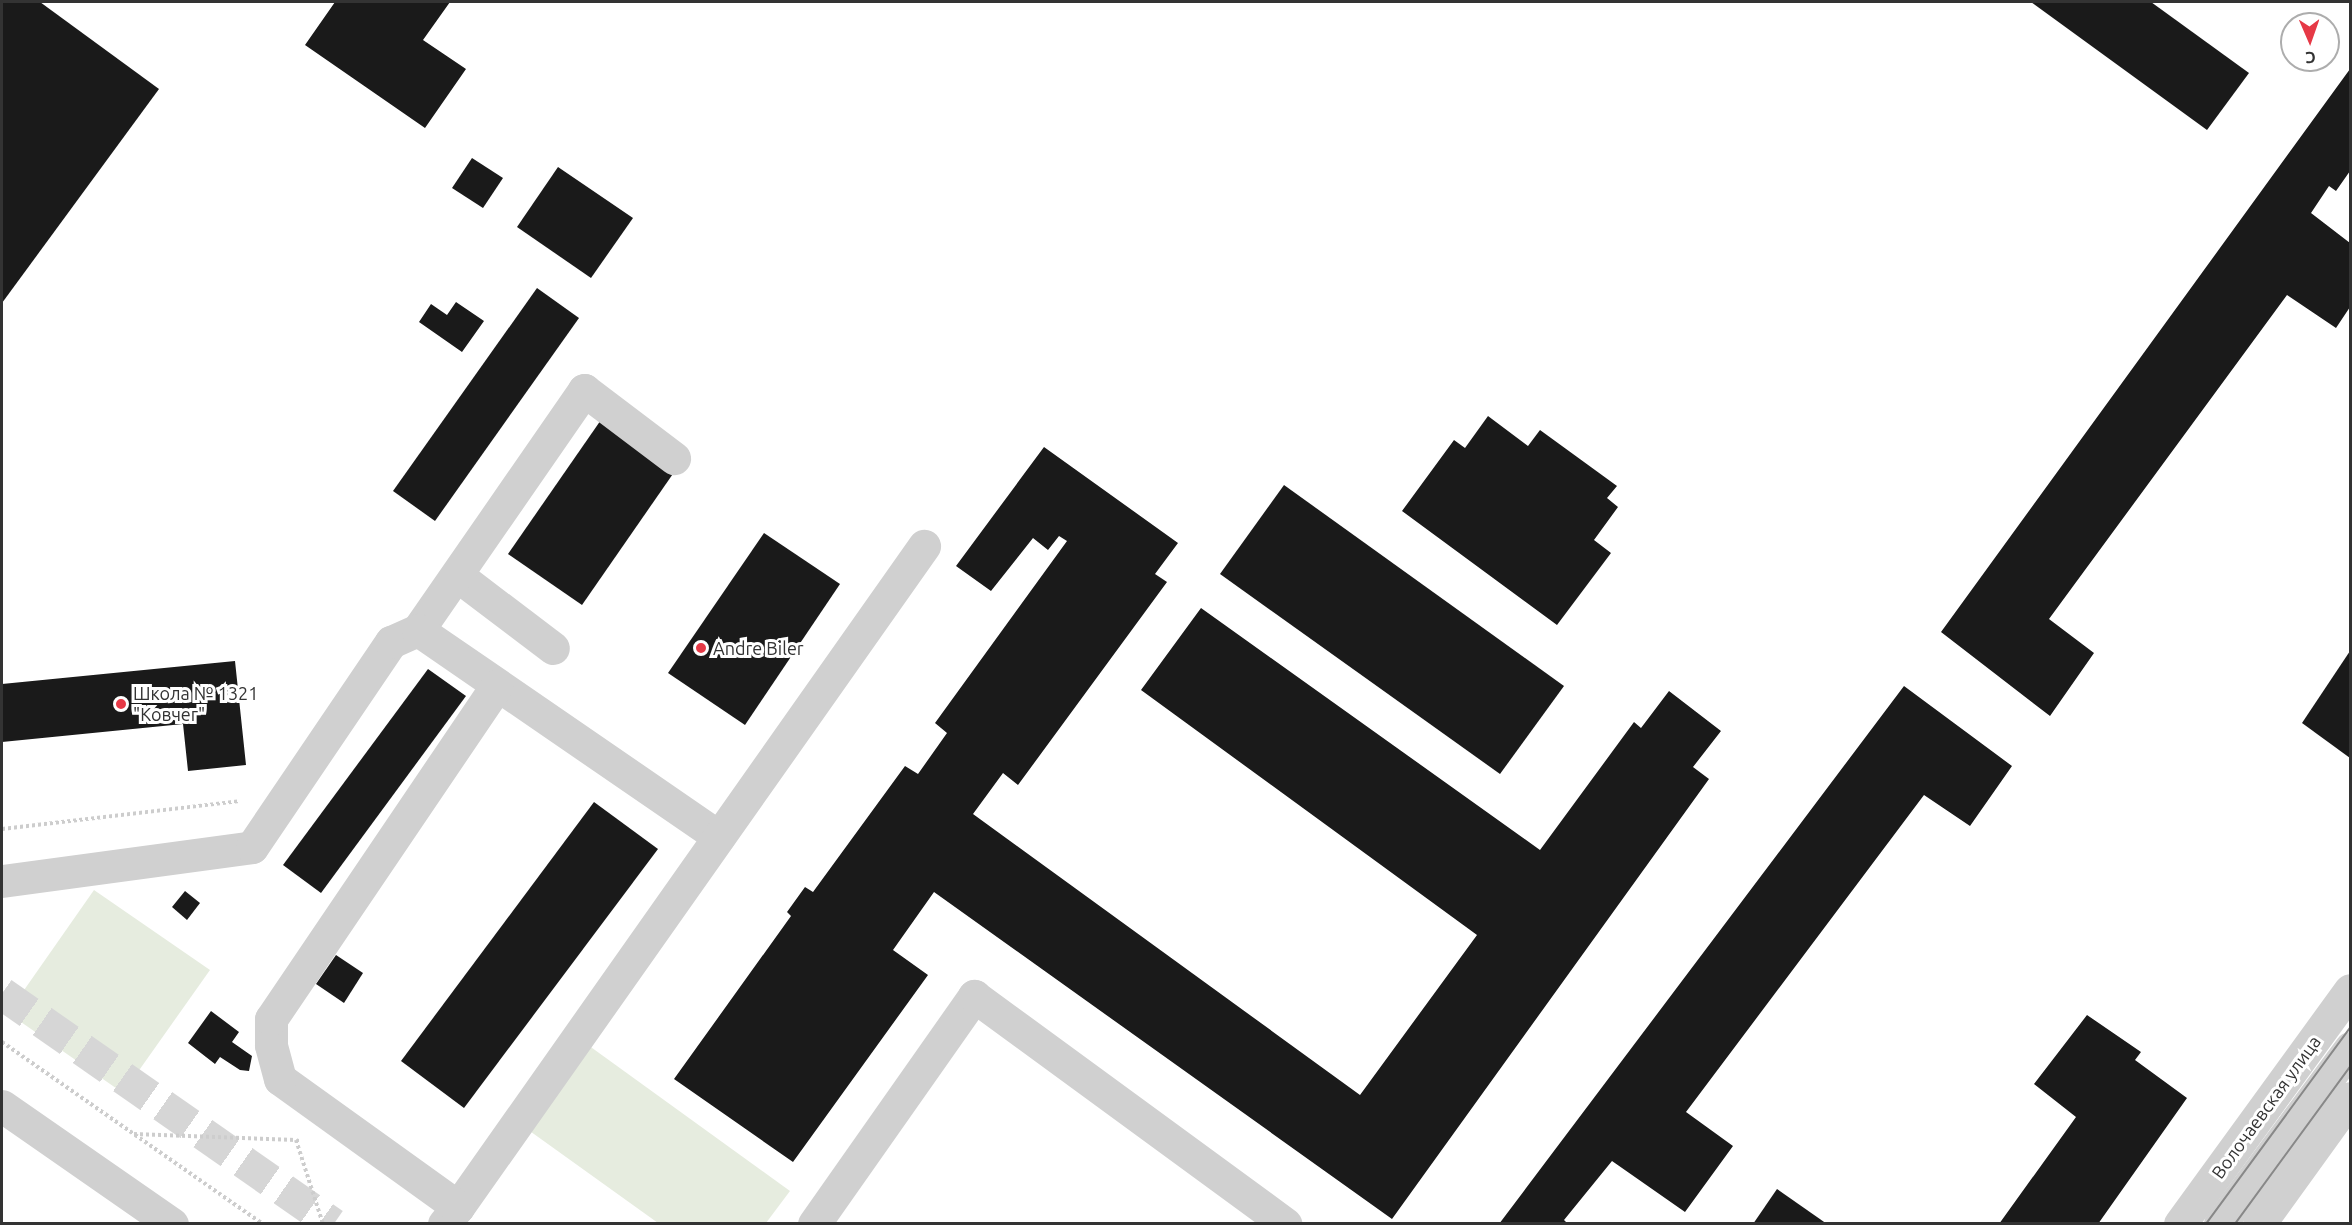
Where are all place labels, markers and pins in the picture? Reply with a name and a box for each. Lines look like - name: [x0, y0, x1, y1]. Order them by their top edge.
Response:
- place label: Andre Biler: [713, 637, 804, 659]
- marker: Andre Biler: [694, 641, 708, 655]
- place label: Школа № 1321 "Ковчег": [133, 683, 258, 726]
- marker: Школа № 1321 "Ковчег": [114, 697, 128, 711]

